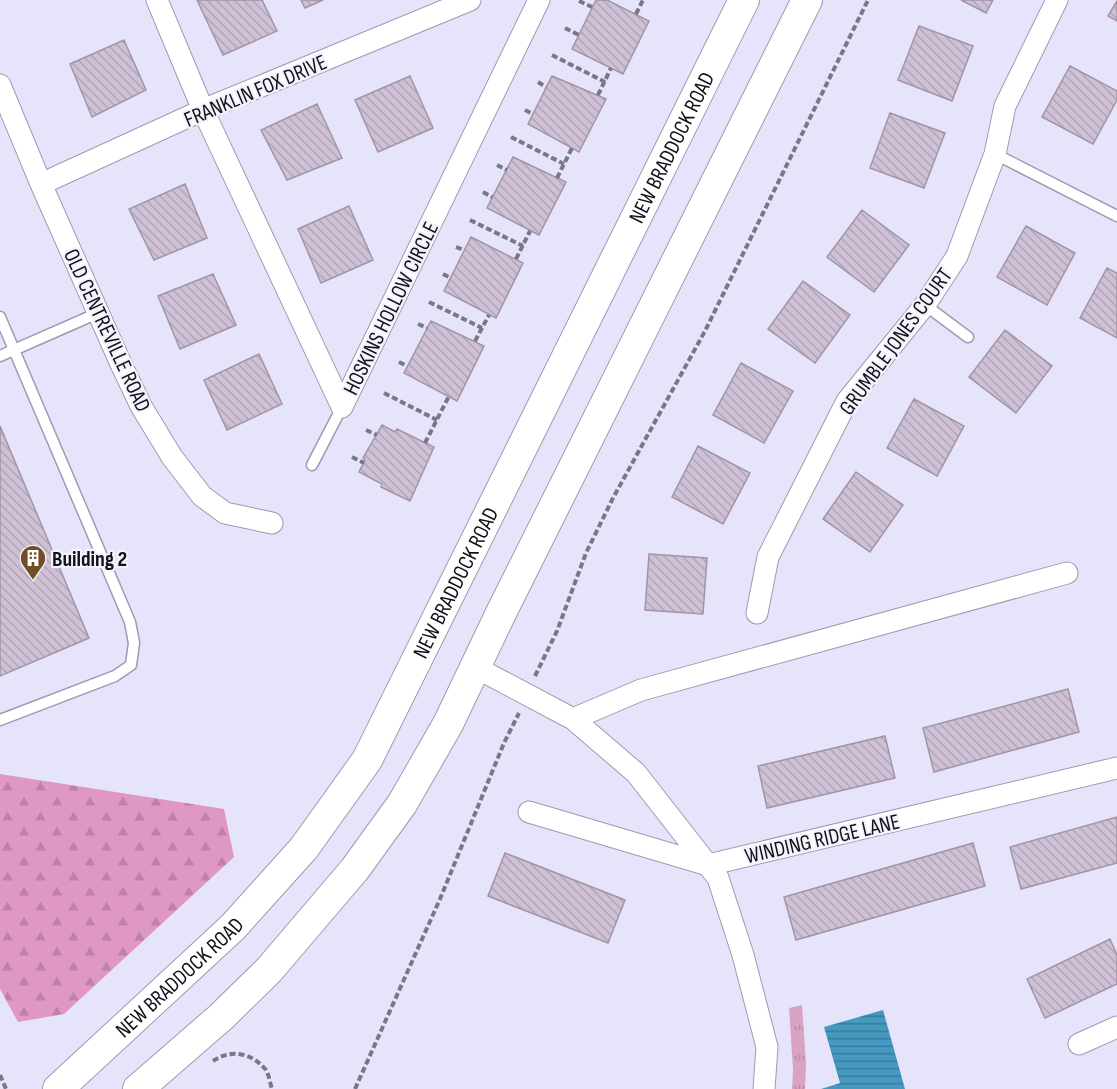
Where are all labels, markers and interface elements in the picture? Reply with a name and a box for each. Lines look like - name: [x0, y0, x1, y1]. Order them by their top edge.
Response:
- street label: FRANKLIN FOX DRIVE: [180, 49, 331, 134]
- street label: NEW BRADDOCK ROAD: [624, 68, 721, 228]
- street label: HOSKINS HOLLOW CIRCLE: [338, 218, 445, 400]
- street label: OLD CENTREVILLE ROAD: [57, 245, 156, 416]
- street label: GRUMBLE JONES COURT: [834, 263, 959, 421]
- street label: NEW BRADDOCK ROAD: [408, 503, 505, 663]
- building icon: Building 2: [18, 543, 48, 581]
- place label: Building 2: [52, 546, 127, 573]
- street label: WINDING RIDGE LANE: [742, 809, 902, 870]
- street label: NEW BRADDOCK ROAD: [110, 912, 250, 1044]

